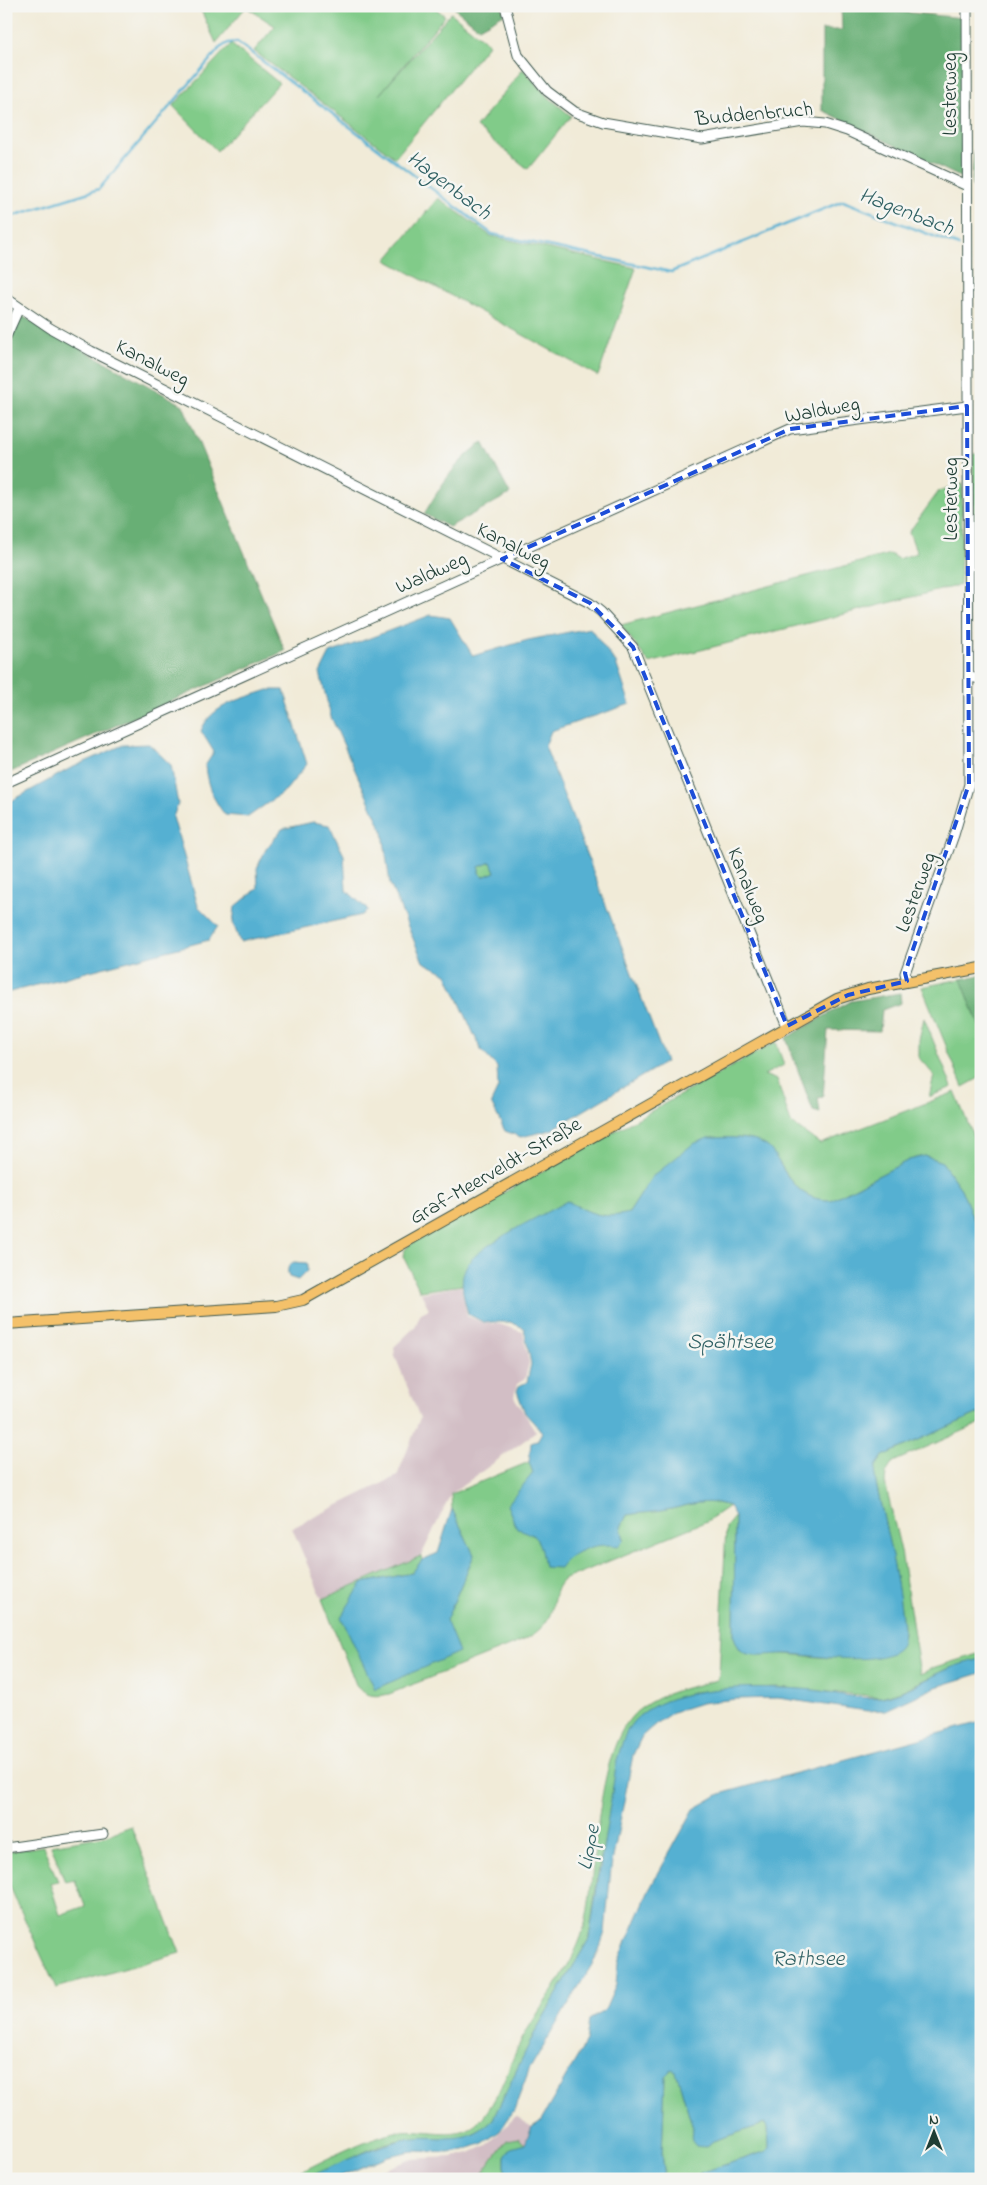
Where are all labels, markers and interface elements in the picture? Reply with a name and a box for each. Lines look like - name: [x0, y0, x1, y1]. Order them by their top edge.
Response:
- street label: Lesterweg: [936, 52, 968, 136]
- street label: Buddenbruch: [693, 95, 814, 135]
- water label: Hagenbach: [399, 144, 498, 229]
- water label: Hagenbach: [854, 180, 958, 246]
- street label: Kanalweg: [109, 332, 194, 397]
- street label: Waldweg: [783, 390, 863, 434]
- street label: Lesterweg: [937, 457, 969, 541]
- street label: Kanalweg: [470, 515, 555, 580]
- street label: Waldweg: [391, 545, 473, 605]
- street label: Kanalweg: [717, 843, 776, 929]
- street label: Lesterweg: [889, 848, 947, 938]
- street label: Graf-Meerveldt-Straße: [405, 1110, 588, 1233]
- water label: Spähtsee: [687, 1327, 774, 1359]
- water label: Lippe: [570, 1821, 610, 1873]
- water label: Rathsee: [772, 1944, 846, 1976]
- north arrow: [910, 2108, 960, 2158]
- text: N: [929, 2110, 939, 2131]

